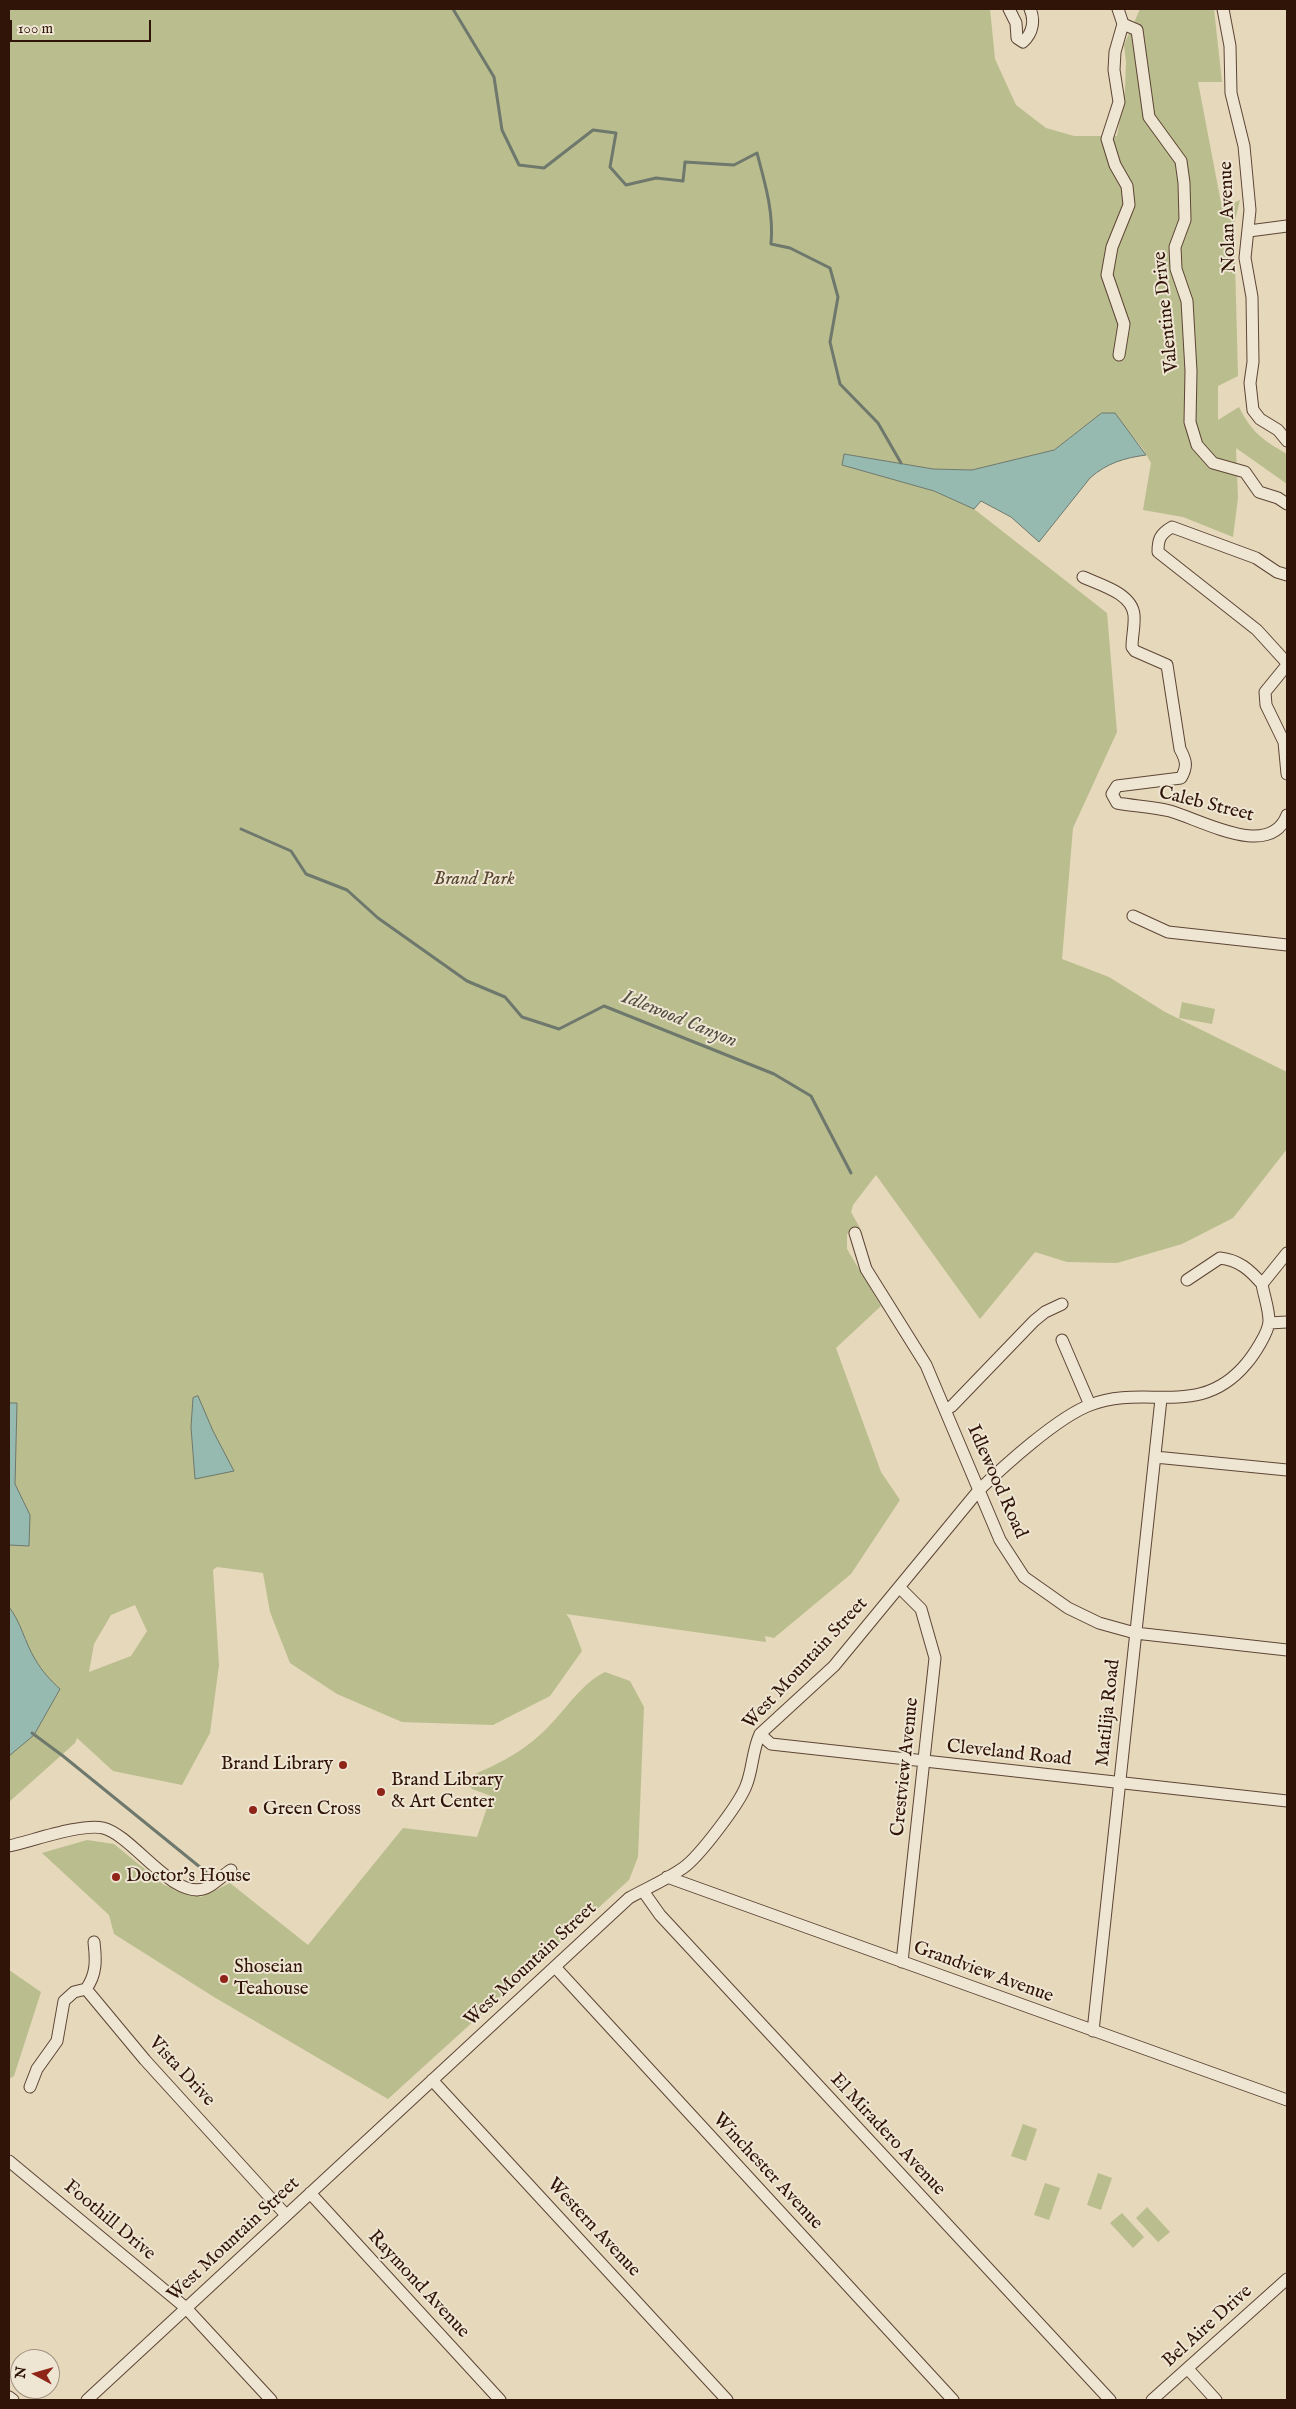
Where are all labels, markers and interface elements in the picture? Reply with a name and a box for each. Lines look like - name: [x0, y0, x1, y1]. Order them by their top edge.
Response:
- scale bar: [12, 10, 154, 42]
- text: 100 m: [18, 19, 53, 38]
- street label: Nolan Avenue: [1216, 161, 1242, 273]
- street label: Valentine Drive: [1149, 250, 1185, 374]
- street label: Caleb Street: [1156, 782, 1256, 828]
- park label: Brand Park: [433, 869, 515, 891]
- water label: Idlewood Canyon: [618, 986, 740, 1054]
- street label: Idlewood Road: [961, 1422, 1031, 1542]
- street label: West Mountain Street: [739, 1593, 873, 1735]
- street label: Matilija Road: [1092, 1658, 1126, 1768]
- street label: Crestview Avenue: [887, 1697, 925, 1837]
- street label: Cleveland Road: [946, 1736, 1072, 1772]
- place label: Brand Library: [221, 1754, 333, 1776]
- marker: Brand Library: [337, 1759, 349, 1771]
- place label: Brand Library & Art Center: [391, 1770, 503, 1814]
- marker: Brand Library & Art Center: [375, 1786, 387, 1798]
- place label: Green Cross: [263, 1799, 361, 1821]
- marker: Green Cross: [247, 1804, 259, 1816]
- place label: Doctor's House: [126, 1866, 251, 1888]
- marker: Doctor's House: [110, 1871, 122, 1883]
- street label: West Mountain Street: [460, 1898, 602, 2032]
- street label: Grandview Avenue: [910, 1937, 1056, 2009]
- place label: Shoseian Teahouse: [234, 1957, 309, 2001]
- marker: Shoseian Teahouse: [218, 1973, 230, 1985]
- street label: Vista Drive: [143, 2032, 219, 2112]
- street label: El Miradero Avenue: [824, 2069, 950, 2201]
- street label: Winchester Avenue: [707, 2109, 827, 2235]
- street label: West Mountain Street: [163, 2173, 305, 2307]
- street label: Western Avenue: [541, 2174, 645, 2282]
- street label: Foothill Drive: [58, 2176, 160, 2266]
- street label: Raymond Avenue: [362, 2226, 474, 2344]
- street label: Bel Aire Drive: [1159, 2281, 1257, 2373]
- north arrow: [10, 2349, 60, 2399]
- text: N: [11, 2366, 31, 2380]

